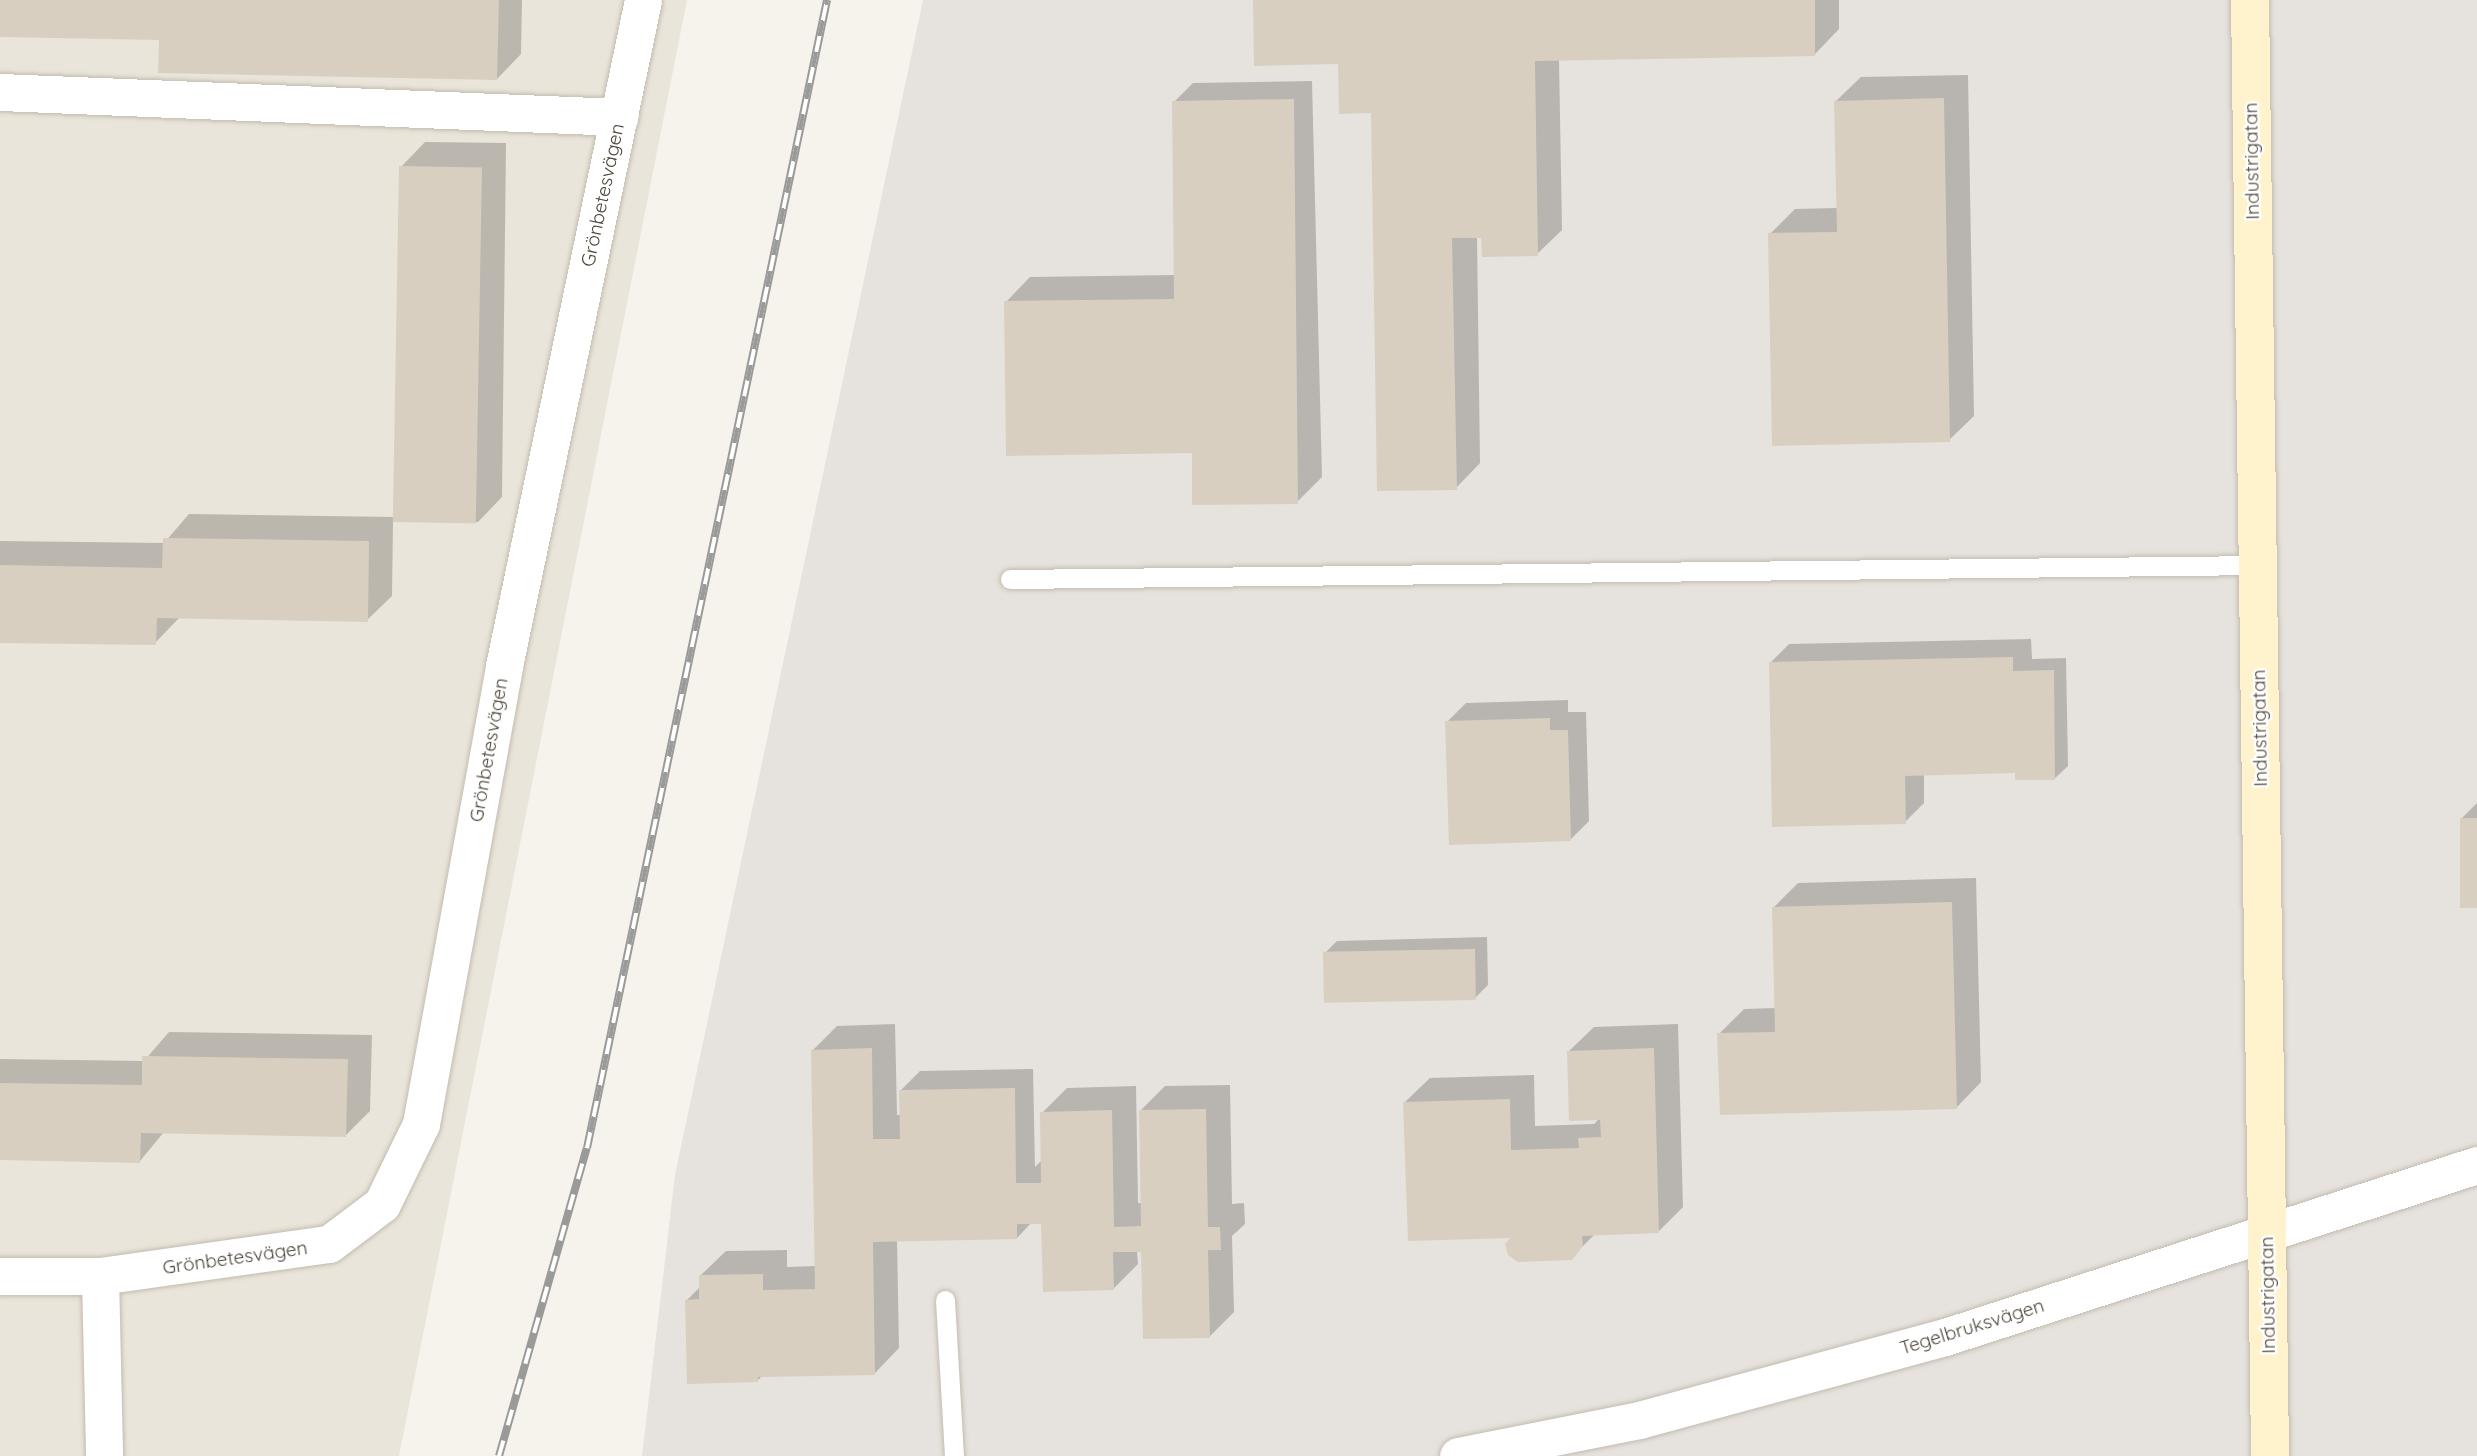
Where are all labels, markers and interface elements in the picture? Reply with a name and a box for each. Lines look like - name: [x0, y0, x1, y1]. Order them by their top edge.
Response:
- street label: Industrigatan: [2240, 102, 2264, 220]
- street label: Grönbetesvägen: [577, 121, 629, 269]
- street label: Industrigatan: [2248, 669, 2272, 787]
- street label: Grönbetesvägen: [465, 676, 513, 824]
- street label: Industrigatan: [2256, 1236, 2280, 1354]
- street label: Grönbetesvägen: [161, 1237, 309, 1279]
- street label: Tegelbruksvägen: [1897, 1294, 2047, 1360]

